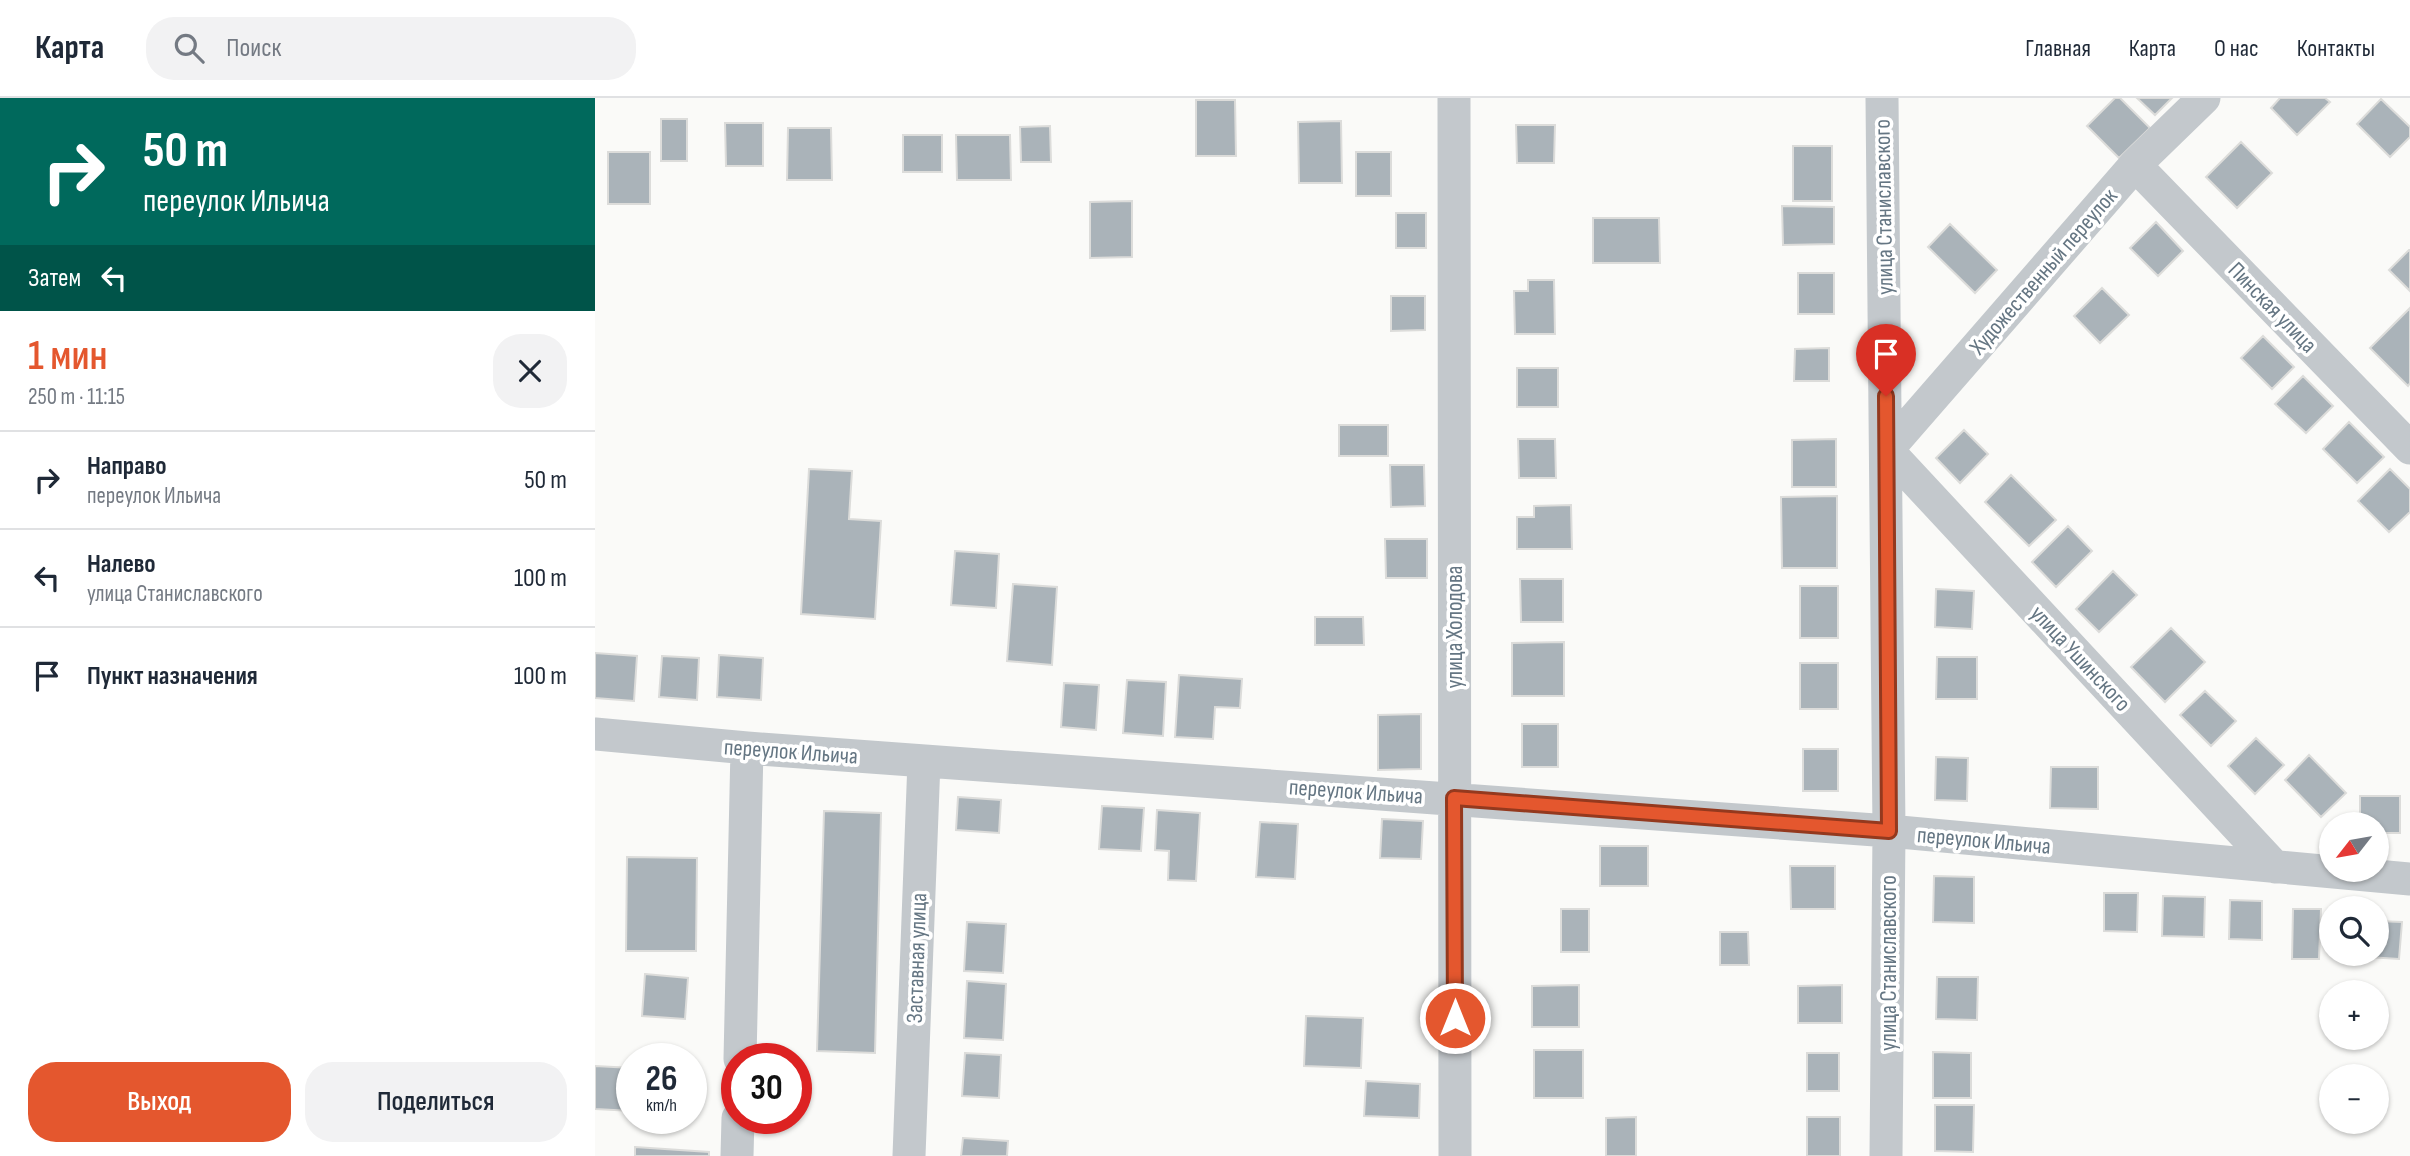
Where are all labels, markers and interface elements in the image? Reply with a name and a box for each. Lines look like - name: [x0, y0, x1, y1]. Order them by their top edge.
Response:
- search box: [146, 17, 636, 80]
- text: Карта: [35, 28, 104, 68]
- icon: search: [170, 29, 208, 67]
- text: Поиск: [226, 33, 281, 64]
- text: Главная: [2025, 34, 2091, 63]
- text: Карта: [2129, 34, 2176, 63]
- text: О нас: [2214, 34, 2259, 63]
- text: Контакты: [2297, 34, 2375, 63]
- street label: улица Станиславского: [1868, 119, 1900, 295]
- text: 50 m: [143, 122, 228, 181]
- icon: right: [28, 126, 119, 217]
- text: переулок Ильича: [143, 182, 330, 221]
- street label: Художественный переулок: [1963, 183, 2124, 361]
- street label: Пинская улица: [2222, 256, 2323, 359]
- icon: left: [95, 259, 133, 297]
- text: Затем: [28, 263, 81, 294]
- pin: [1856, 324, 1916, 396]
- text: 1 мин: [28, 331, 108, 382]
- button: close: [493, 334, 567, 408]
- icon: arrive: [1867, 335, 1905, 373]
- text: 250 m · 11:15: [28, 383, 125, 411]
- text: Направо: [87, 451, 166, 482]
- icon: right: [28, 461, 66, 499]
- text: 50 m: [524, 465, 567, 496]
- text: переулок Ильича: [87, 482, 221, 510]
- text: Налево: [87, 549, 156, 580]
- icon: left: [28, 559, 66, 597]
- text: 100 m: [514, 563, 567, 594]
- street label: улица Холодова: [1441, 566, 1469, 688]
- text: улица Станиславского: [87, 580, 263, 608]
- street label: улица Ушинского: [2024, 600, 2136, 717]
- icon: arrive: [28, 657, 66, 695]
- text: Пункт назначения: [87, 661, 258, 692]
- text: 100 m: [514, 661, 567, 692]
- street label: переулок Ильича: [723, 733, 859, 771]
- street label: переулок Ильича: [1288, 773, 1424, 811]
- north arrow: [2319, 812, 2389, 882]
- map controls: [2319, 812, 2389, 1134]
- street label: переулок Ильича: [1916, 821, 2052, 861]
- street label: улица Станиславского: [1875, 875, 1903, 1051]
- street label: Заставная улица: [901, 892, 933, 1024]
- button: search: [2319, 896, 2389, 966]
- button: +: [2319, 980, 2389, 1050]
- position arrow: [1418, 981, 1492, 1055]
- speed limit sign: 30: [721, 1043, 812, 1134]
- text: 26: [646, 1058, 677, 1101]
- button: Выход: [28, 1062, 291, 1142]
- button: Поделиться: [305, 1062, 567, 1142]
- button: −: [2319, 1064, 2389, 1134]
- text: km/h: [646, 1095, 677, 1116]

